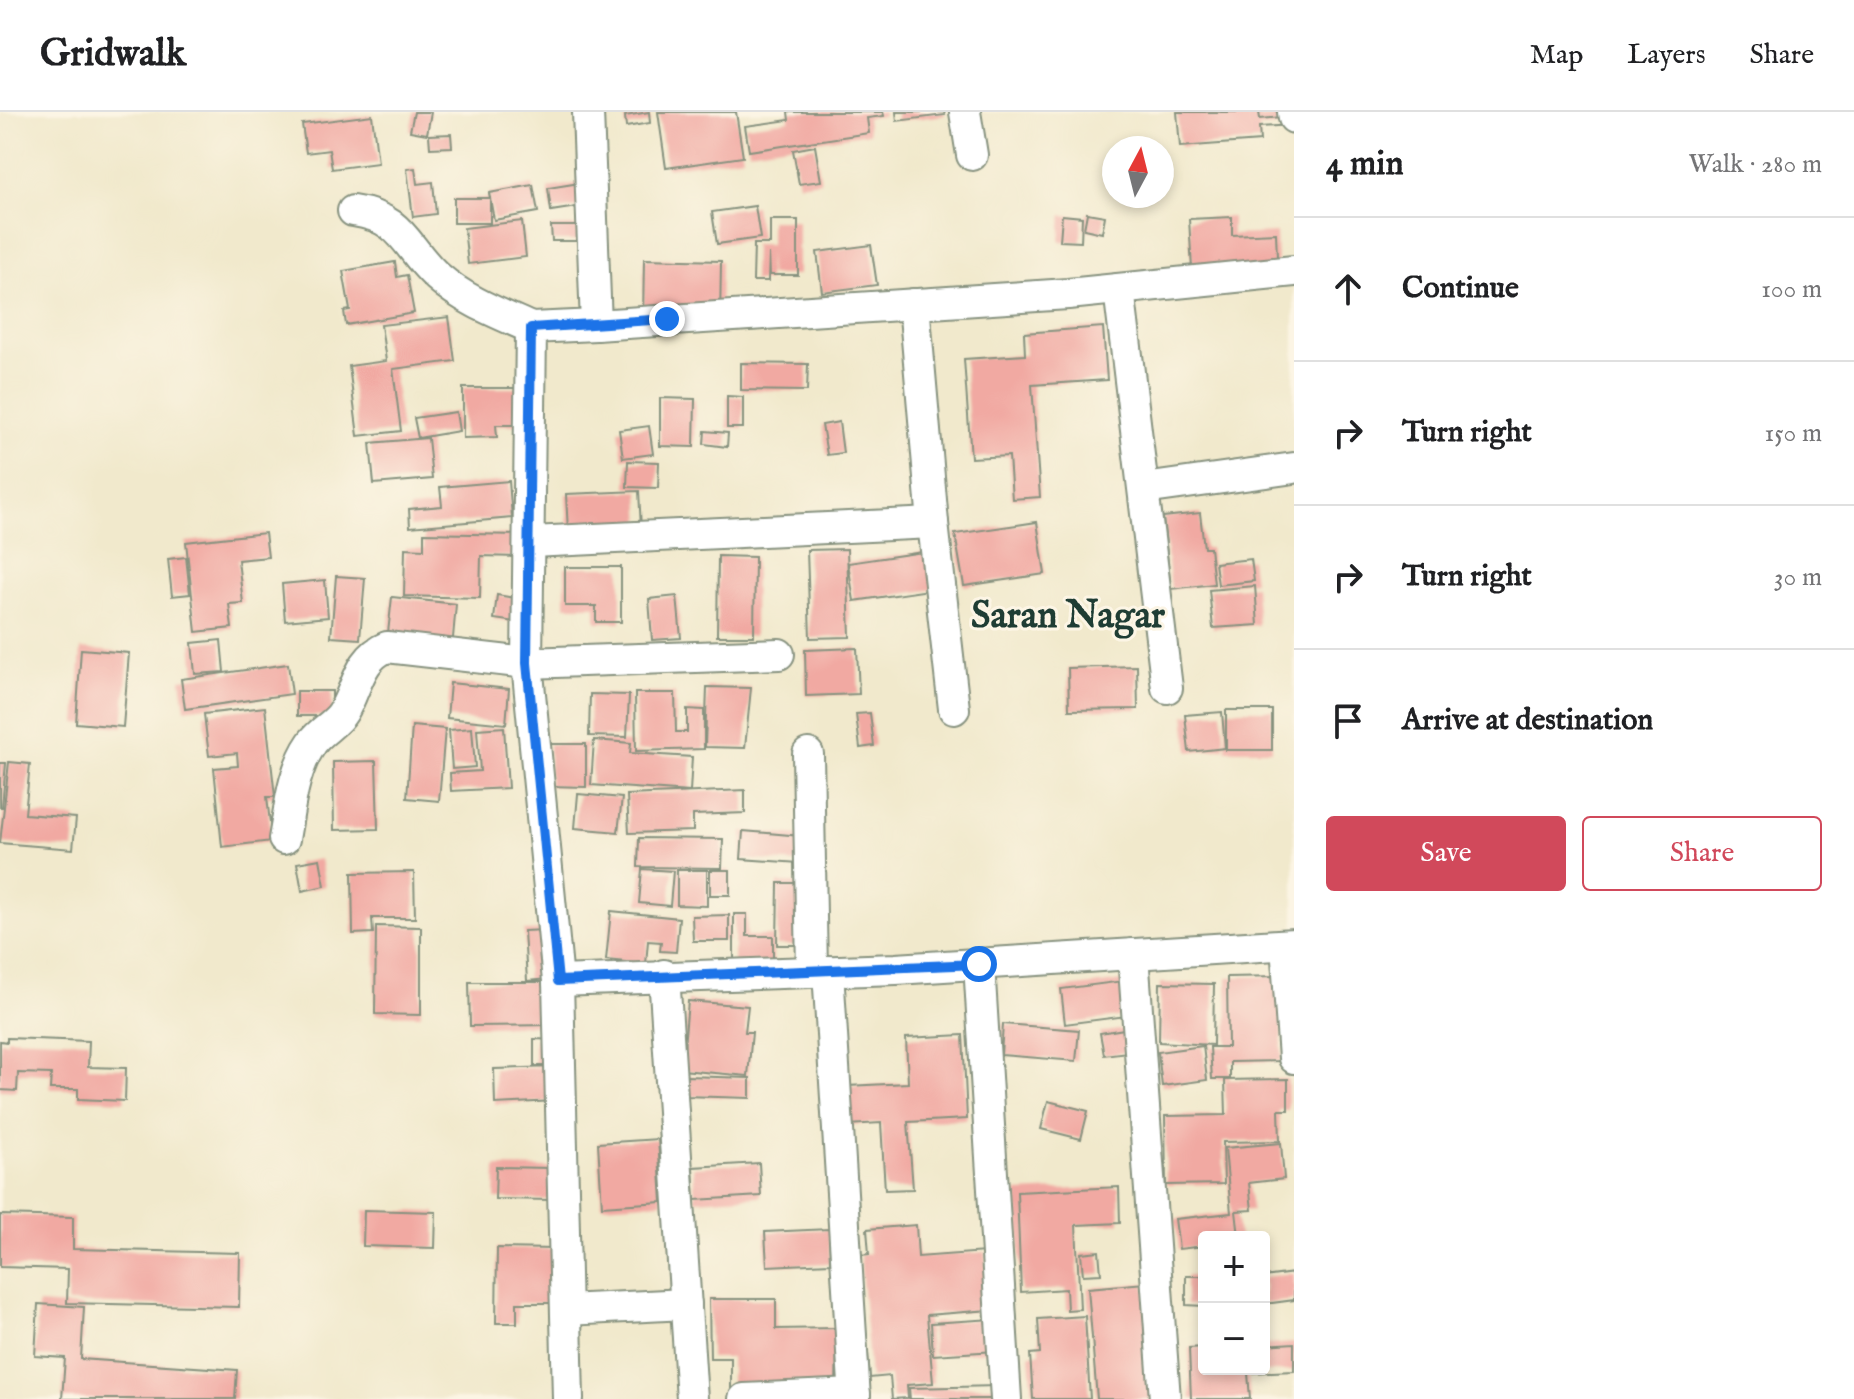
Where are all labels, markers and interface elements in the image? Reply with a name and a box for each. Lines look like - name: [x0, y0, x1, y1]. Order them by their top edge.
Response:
- text: Gridwalk: [40, 31, 186, 79]
- text: Map: [1530, 38, 1583, 73]
- text: Layers: [1627, 38, 1706, 73]
- text: Share: [1750, 38, 1814, 73]
- north arrow: [1102, 136, 1174, 208]
- text: 4 min: [1326, 143, 1404, 186]
- text: Walk · 280 m: [1689, 148, 1822, 181]
- icon: ahead: [1326, 267, 1370, 311]
- text: Continue: [1402, 270, 1519, 308]
- text: 100 m: [1761, 273, 1822, 306]
- route end: [649, 301, 685, 337]
- icon: right: [1326, 411, 1370, 455]
- text: Turn right: [1402, 414, 1532, 452]
- text: 150 m: [1764, 417, 1822, 450]
- icon: right: [1326, 555, 1370, 599]
- text: Turn right: [1402, 558, 1532, 596]
- text: 30 m: [1774, 561, 1822, 594]
- district label: Saran Nagar: [971, 593, 1166, 641]
- icon: arrive: [1326, 699, 1370, 743]
- text: Arrive at destination: [1402, 702, 1653, 740]
- button: Save: [1326, 816, 1566, 891]
- button: Share: [1582, 816, 1822, 891]
- route start: [961, 946, 997, 982]
- map controls: [1198, 1231, 1270, 1375]
- button: +: [1198, 1231, 1270, 1303]
- button: −: [1198, 1303, 1270, 1375]

